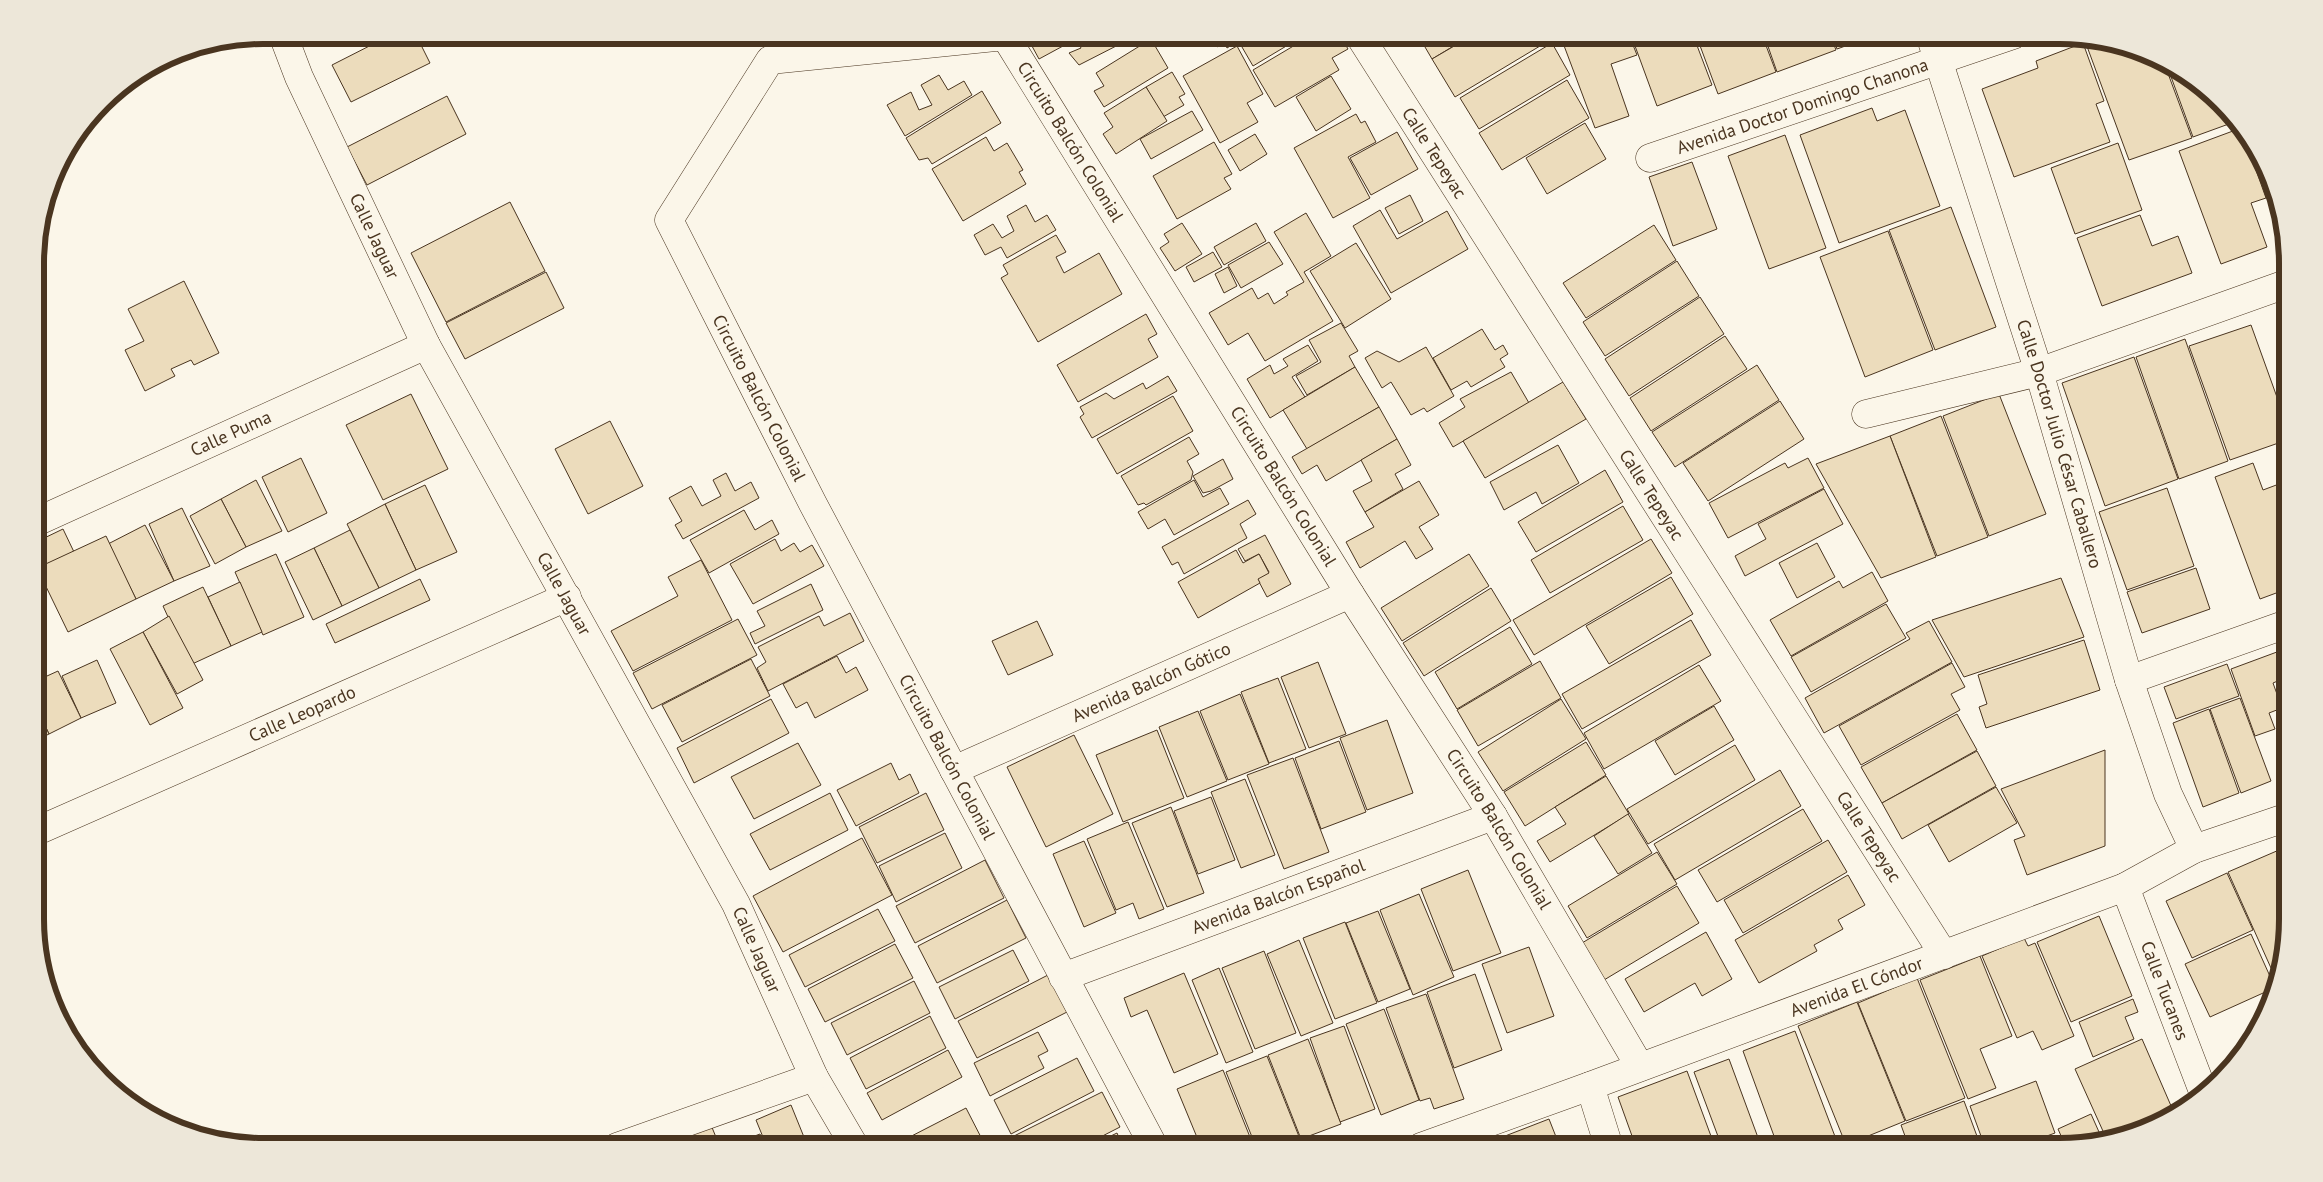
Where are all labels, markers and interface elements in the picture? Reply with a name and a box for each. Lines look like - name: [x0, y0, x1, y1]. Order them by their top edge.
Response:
- street label: Avenida Doctor Domingo Chanona: [1674, 53, 1931, 159]
- street label: Circuito Balcón Colonial: [1013, 57, 1129, 226]
- street label: Calle Tepeyac: [1397, 103, 1472, 203]
- street label: Calle Jaguar: [345, 189, 405, 282]
- street label: Circuito Balcón Colonial: [707, 311, 812, 486]
- street label: Calle Doctor Julio César Caballero: [2012, 317, 2108, 571]
- street label: Circuito Balcón Colonial: [1226, 402, 1342, 571]
- street label: Calle Puma: [187, 405, 275, 461]
- street label: Calle Tepeyac: [1614, 445, 1689, 545]
- street label: Calle Jaguar: [532, 548, 597, 639]
- street label: Avenida Balcón Gótico: [1068, 636, 1234, 727]
- street label: Circuito Balcón Colonial: [894, 670, 1001, 844]
- street label: Calle Leopardo: [245, 680, 359, 747]
- street label: Circuito Balcón Colonial: [1442, 744, 1557, 914]
- street label: Calle Tepeyac: [1832, 786, 1907, 886]
- street label: Avenida Balcón Español: [1188, 853, 1369, 939]
- street label: Calle Jaguar: [728, 903, 787, 996]
- street label: Calle Tucanes: [2136, 938, 2194, 1043]
- street label: Avenida El Cóndor: [1787, 951, 1926, 1022]

